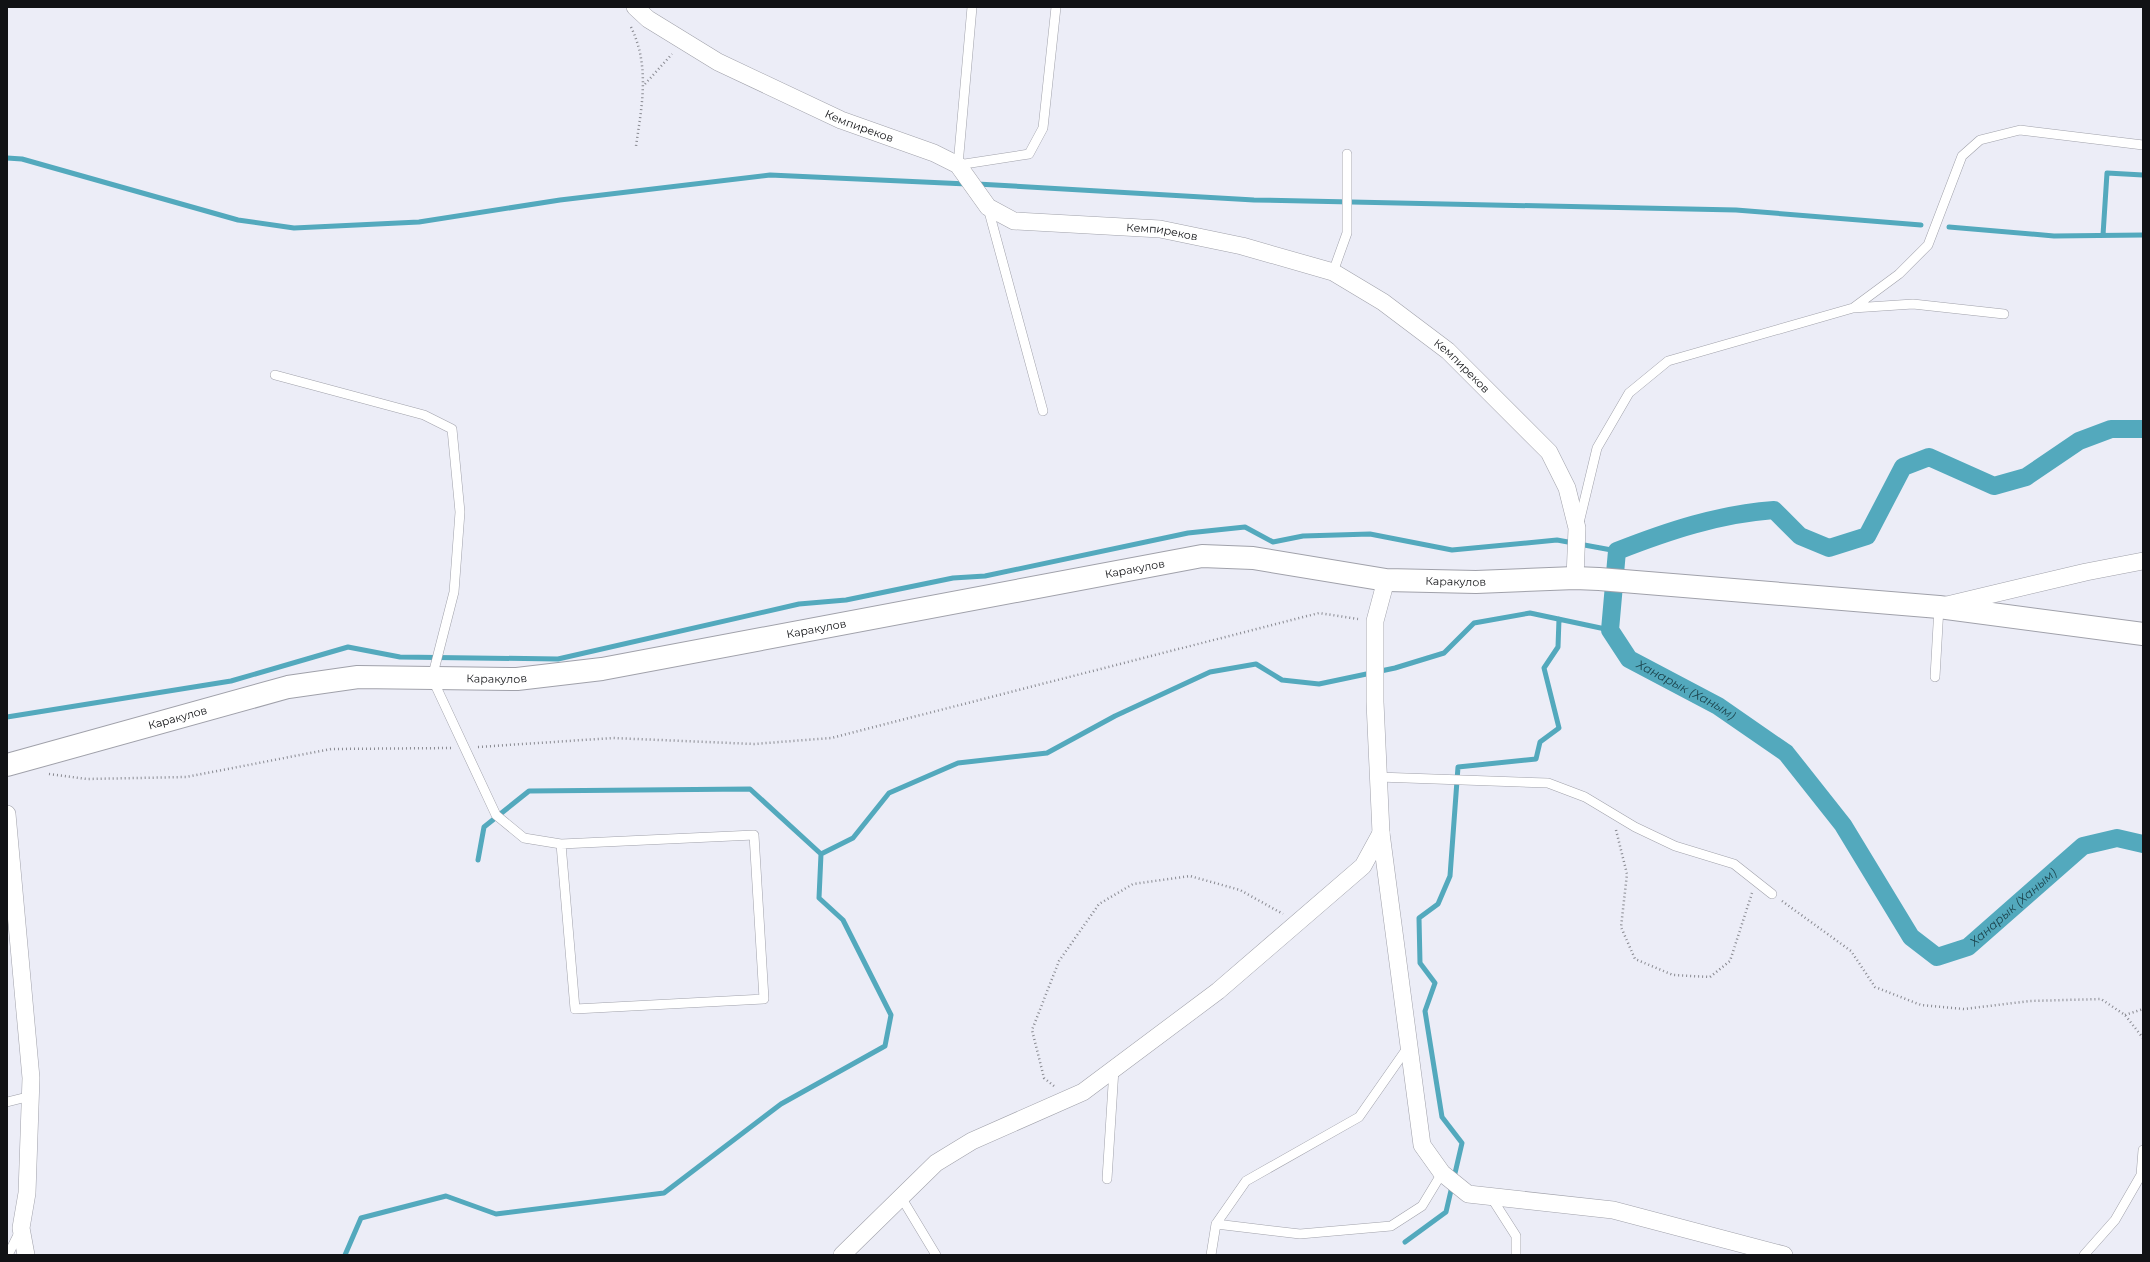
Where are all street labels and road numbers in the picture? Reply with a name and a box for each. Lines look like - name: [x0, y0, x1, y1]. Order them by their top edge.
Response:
- street label: Кемпиреков: [823, 106, 895, 145]
- street label: Кемпиреков: [1126, 220, 1199, 244]
- street label: Кемпиреков: [1431, 336, 1493, 396]
- street label: Каракулов: [1104, 556, 1166, 581]
- street label: Каракулов: [1425, 574, 1486, 589]
- street label: Каракулов: [785, 616, 847, 641]
- street label: Каракулов: [466, 671, 528, 686]
- street label: Каракулов: [146, 703, 209, 733]

